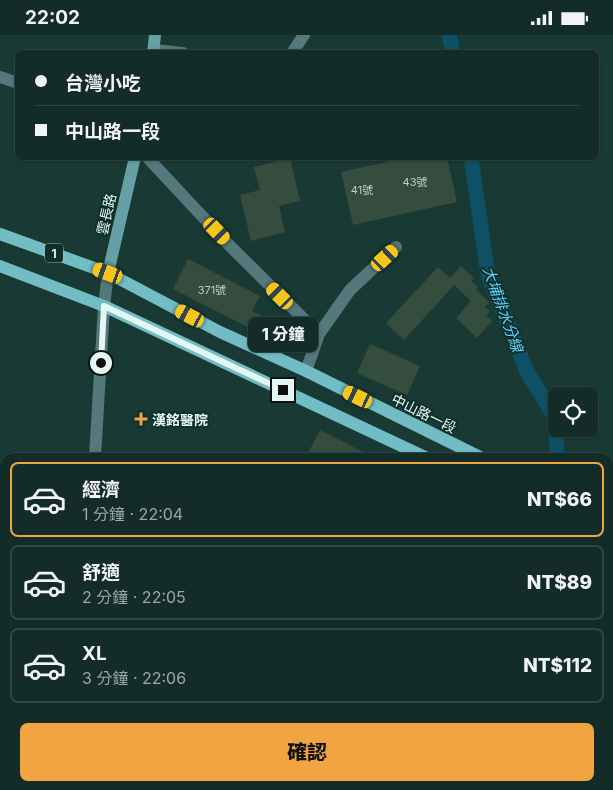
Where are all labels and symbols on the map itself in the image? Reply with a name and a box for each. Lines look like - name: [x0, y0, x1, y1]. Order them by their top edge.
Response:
- house number: 43號: [403, 175, 427, 189]
- house number: 41號: [351, 183, 373, 197]
- street label: 雲長路: [93, 192, 119, 236]
- car: [201, 215, 232, 247]
- car: [368, 242, 401, 274]
- road number: 1: [45, 243, 63, 263]
- car: [91, 261, 124, 285]
- water label: 大埔排水分線: [479, 263, 528, 356]
- car: [264, 280, 295, 312]
- house number: 371號: [198, 283, 226, 297]
- car: [173, 302, 206, 330]
- callout: 1 分鐘: [248, 317, 318, 353]
- route start: [90, 352, 112, 374]
- route end: [272, 379, 294, 401]
- car: [341, 384, 374, 410]
- street label: 中山路一段: [389, 390, 459, 436]
- place label: 漢銘醫院: [152, 411, 208, 428]
- marker: 漢銘醫院: [134, 412, 148, 426]

